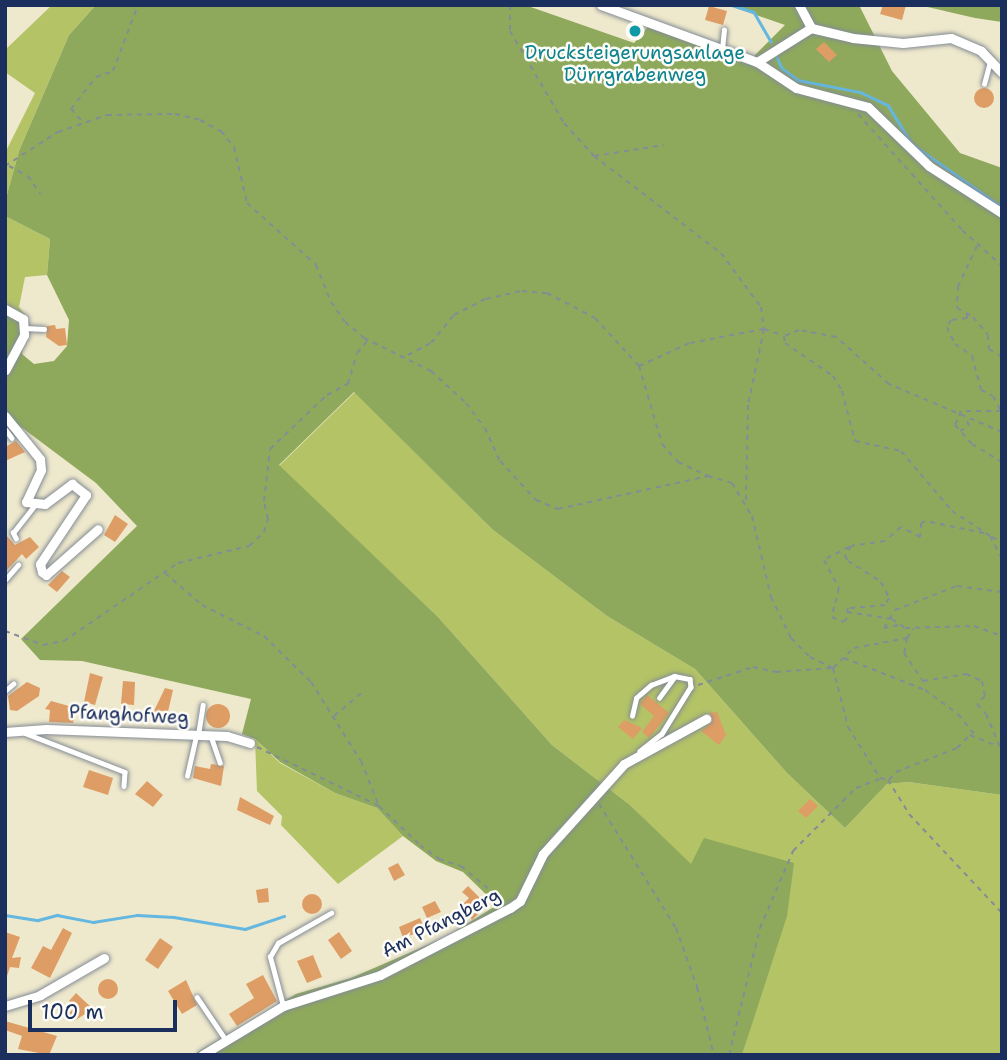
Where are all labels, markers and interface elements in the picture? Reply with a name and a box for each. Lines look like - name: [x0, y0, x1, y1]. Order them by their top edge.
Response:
- marker: Drucksteigerungsanlage Dürrgrabenweg: [627, 23, 643, 39]
- place label: Drucksteigerungsanlage Dürrgrabenweg: [525, 42, 745, 86]
- street label: Pfanghofweg: [68, 700, 190, 730]
- street label: Am Pfangberg: [378, 883, 504, 963]
- scale bar: [32, 986, 180, 1030]
- text: 100 m: [41, 998, 104, 1026]

